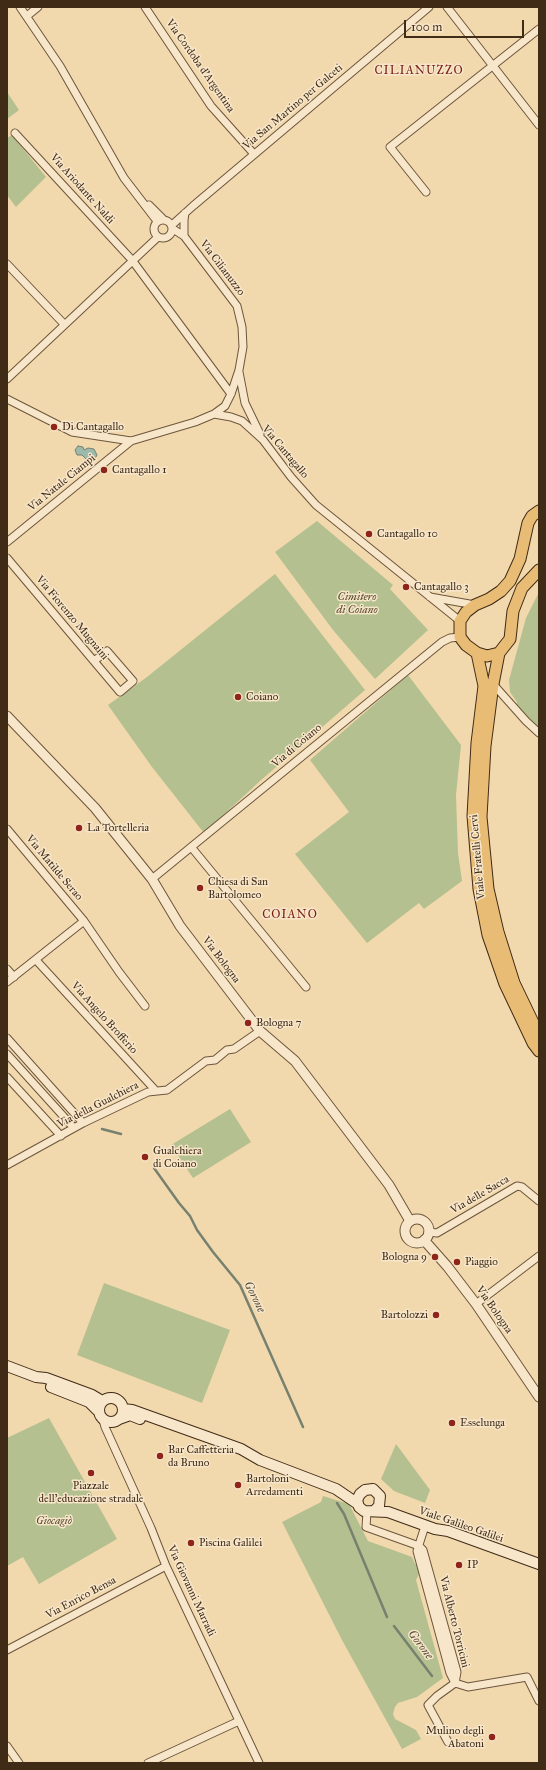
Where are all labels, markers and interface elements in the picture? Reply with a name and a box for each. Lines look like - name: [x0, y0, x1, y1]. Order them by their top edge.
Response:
- scale bar: [406, 12, 526, 38]
- street label: Via Cordoba d'Argentina: [163, 17, 237, 115]
- text: 100 m: [411, 20, 442, 34]
- street label: Via San Martino per Galceti: [240, 61, 346, 153]
- district label: CILIANUZZO: [374, 64, 464, 78]
- street label: Via Ariodante Naldi: [47, 151, 117, 227]
- street label: Via Cilianuzzo: [197, 238, 247, 298]
- place label: Di Cantagallo: [62, 420, 124, 434]
- marker: Di Cantagallo: [49, 422, 59, 432]
- street label: Via Cantagallo: [259, 423, 311, 481]
- street label: Via Natale Ciampi: [26, 452, 98, 514]
- place label: Cantagallo 1: [112, 463, 167, 477]
- marker: Cantagallo 1: [99, 465, 109, 475]
- place label: Cantagallo 10: [377, 527, 438, 541]
- marker: Cantagallo 10: [364, 529, 374, 539]
- street label: Via Fiorenzo Mugnaini: [33, 573, 111, 663]
- place label: Cantagallo 3: [414, 580, 469, 594]
- marker: Cantagallo 3: [401, 582, 411, 592]
- park label: Cimitero di Coiano: [336, 590, 378, 616]
- place label: Coiano: [246, 690, 278, 704]
- marker: Coiano: [233, 692, 243, 702]
- street label: Via di Coiano: [269, 721, 325, 771]
- street label: Viale Fratelli Cervi: [468, 814, 488, 900]
- place label: La Tortelleria: [87, 821, 149, 835]
- marker: La Tortelleria: [74, 823, 84, 833]
- street label: Via Matilde Serao: [23, 833, 85, 903]
- place label: Chiesa di San Bartolomeo: [208, 875, 268, 901]
- marker: Chiesa di San Bartolomeo: [195, 883, 205, 893]
- district label: COIANO: [262, 908, 318, 922]
- street label: Via Bologna: [199, 934, 243, 986]
- street label: Via Angelo Brofferio: [68, 979, 140, 1057]
- place label: Bologna 7: [256, 1016, 301, 1030]
- marker: Bologna 7: [243, 1018, 253, 1028]
- street label: Via della Gualchiera: [55, 1079, 141, 1131]
- place label: Gualchiera di Coiano: [153, 1144, 202, 1170]
- marker: Gualchiera di Coiano: [140, 1152, 150, 1162]
- street label: Via delle Sacca: [448, 1173, 512, 1217]
- place label: Bologna 9: [382, 1250, 427, 1264]
- marker: Bologna 9: [430, 1252, 440, 1262]
- place label: Piaggio: [465, 1255, 498, 1269]
- marker: Piaggio: [452, 1257, 462, 1267]
- water label: Gorone: [240, 1279, 268, 1315]
- street label: Via Bologna: [473, 1284, 515, 1336]
- place label: Bartolozzi: [381, 1308, 428, 1322]
- marker: Bartolozzi: [431, 1310, 441, 1320]
- place label: Esselunga: [460, 1416, 505, 1430]
- marker: Esselunga: [447, 1418, 457, 1428]
- place label: Bar Caffetteria da Bruno: [168, 1443, 234, 1469]
- marker: Bar Caffetteria da Bruno: [155, 1451, 165, 1461]
- marker: Piazzale dell'educazione stradale: [86, 1468, 96, 1478]
- place label: Bartoloni Arredamenti: [246, 1472, 303, 1498]
- place label: Piazzale dell'educazione stradale: [39, 1479, 143, 1505]
- marker: Bartoloni Arredamenti: [233, 1480, 243, 1490]
- street label: Viale Galileo Galilei: [417, 1504, 505, 1546]
- park label: Giocagiò: [36, 1514, 72, 1528]
- place label: Piscina Galilei: [199, 1536, 262, 1550]
- marker: Piscina Galilei: [186, 1538, 196, 1548]
- street label: Via Giovanni Marradi: [164, 1543, 218, 1639]
- place label: IP: [467, 1558, 478, 1572]
- marker: IP: [454, 1560, 464, 1570]
- street label: Via Enrico Bensa: [44, 1574, 118, 1622]
- street label: Via Alberto Torricini: [436, 1575, 472, 1669]
- water label: Gorone: [404, 1627, 436, 1663]
- place label: Mulino degli Abatoni: [426, 1724, 484, 1750]
- marker: Mulino degli Abatoni: [487, 1732, 497, 1742]

